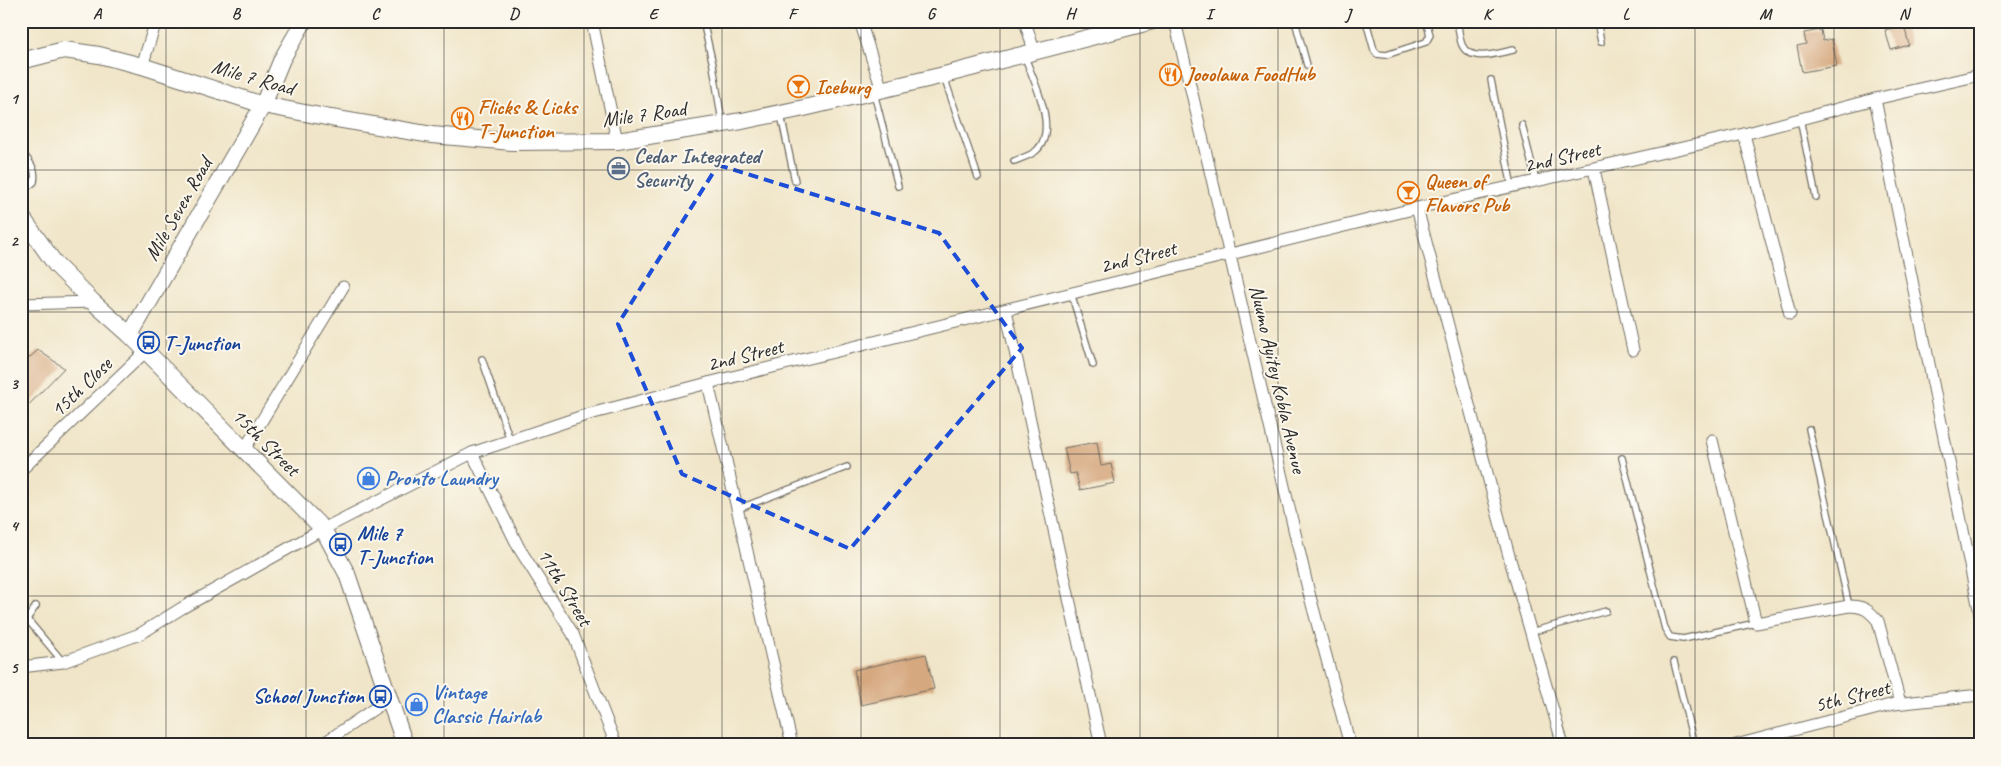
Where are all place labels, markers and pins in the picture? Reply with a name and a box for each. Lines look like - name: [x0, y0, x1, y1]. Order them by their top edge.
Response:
- place label: Jooolawa FoodHub: [1184, 61, 1316, 87]
- restaurant icon: Jooolawa FoodHub: [1158, 62, 1182, 86]
- place label: Iceburg: [815, 74, 872, 100]
- bar icon: Iceburg: [787, 75, 811, 99]
- place label: Flicks & Licks T-Junction: [478, 94, 580, 144]
- restaurant icon: Flicks & Licks T-Junction: [450, 107, 474, 131]
- place label: Cedar Integrated Security: [634, 143, 763, 193]
- office icon: Cedar Integrated Security: [606, 156, 630, 180]
- place label: Queen of Flavors Pub: [1425, 168, 1511, 218]
- bar icon: Queen of Flavors Pub: [1397, 181, 1421, 205]
- place label: T-Junction: [164, 330, 241, 356]
- bus stop icon: T-Junction: [136, 331, 160, 355]
- place label: Pronto Laundry: [385, 465, 499, 491]
- shop icon: Pronto Laundry: [357, 466, 381, 490]
- place label: Mile 7 T-Junction: [357, 520, 434, 570]
- bus stop icon: Mile 7 T-Junction: [329, 533, 353, 557]
- place label: Vintage Classic Hairlab: [432, 679, 543, 729]
- place label: School Junction: [253, 683, 365, 709]
- bus stop icon: School Junction: [368, 684, 392, 708]
- shop icon: Vintage Classic Hairlab: [404, 692, 428, 716]

